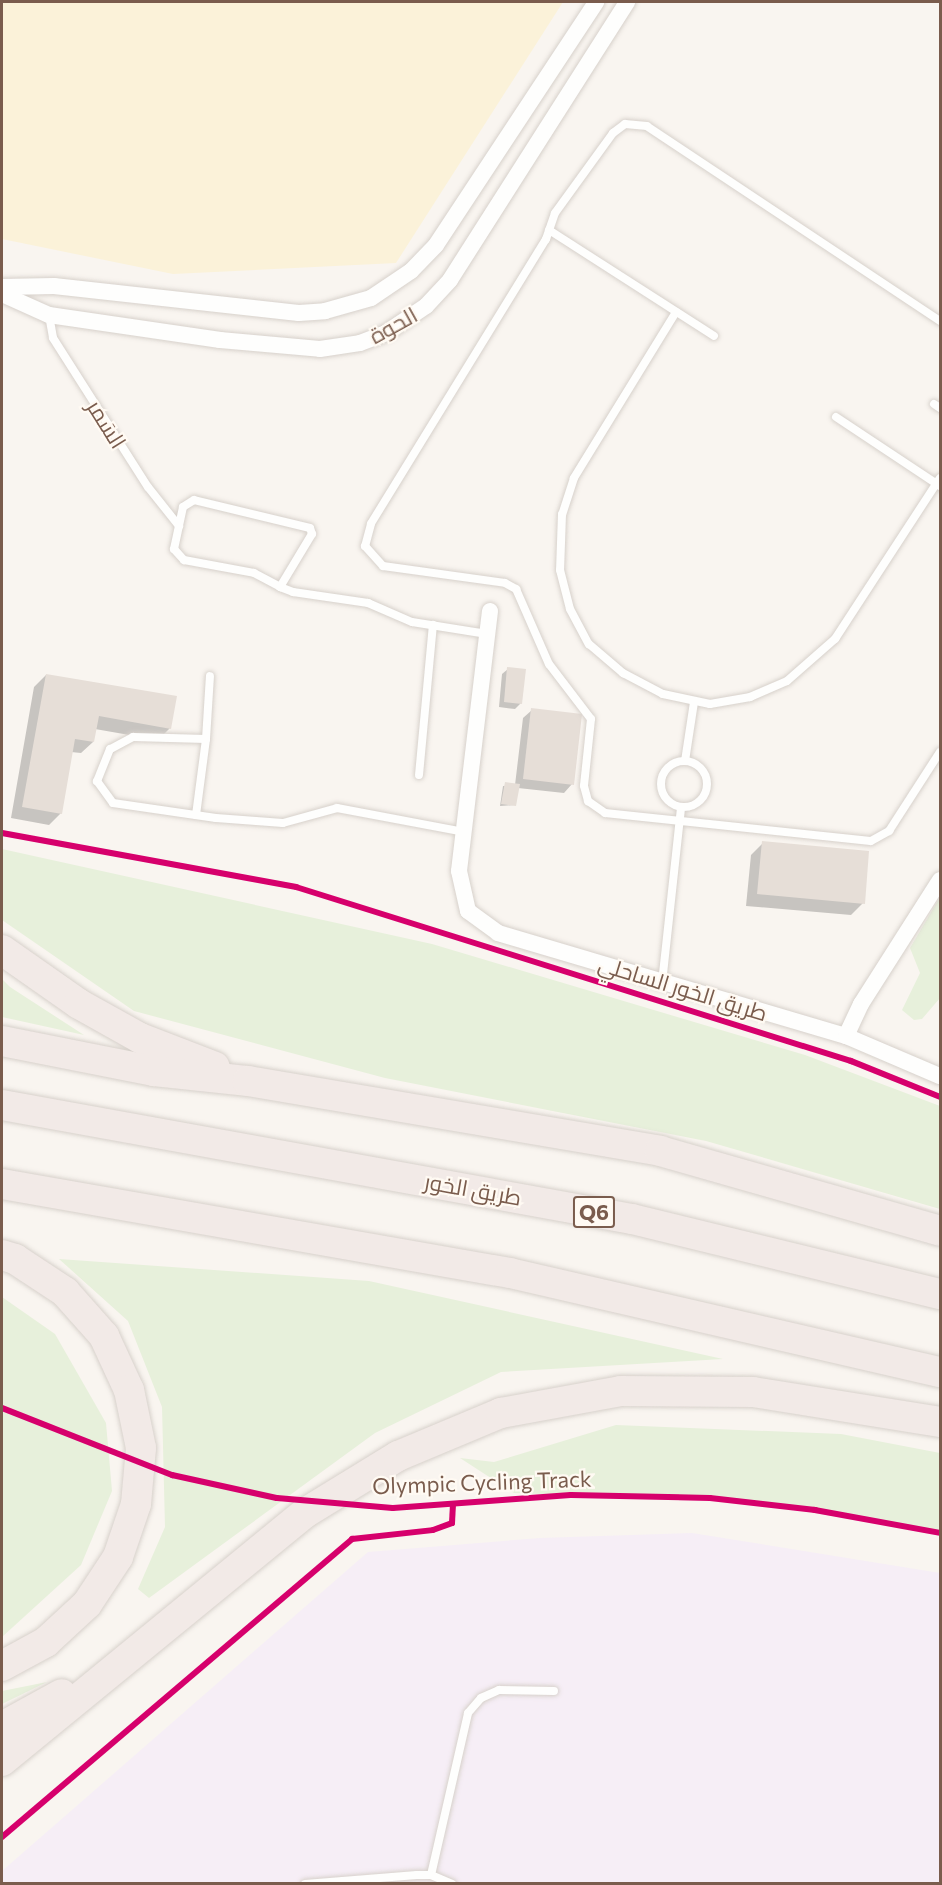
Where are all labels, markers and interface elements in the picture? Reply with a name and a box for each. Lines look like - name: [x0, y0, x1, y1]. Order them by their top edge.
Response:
- street label: الحوة: [364, 301, 422, 349]
- street label: السَمر: [82, 395, 132, 453]
- street label: طريق الخور الساحلي: [595, 950, 771, 1026]
- street label: طريق الخور: [422, 1167, 524, 1211]
- road number: Q6: [572, 1194, 616, 1230]
- street label: Olympic Cycling Track: [372, 1465, 592, 1499]

